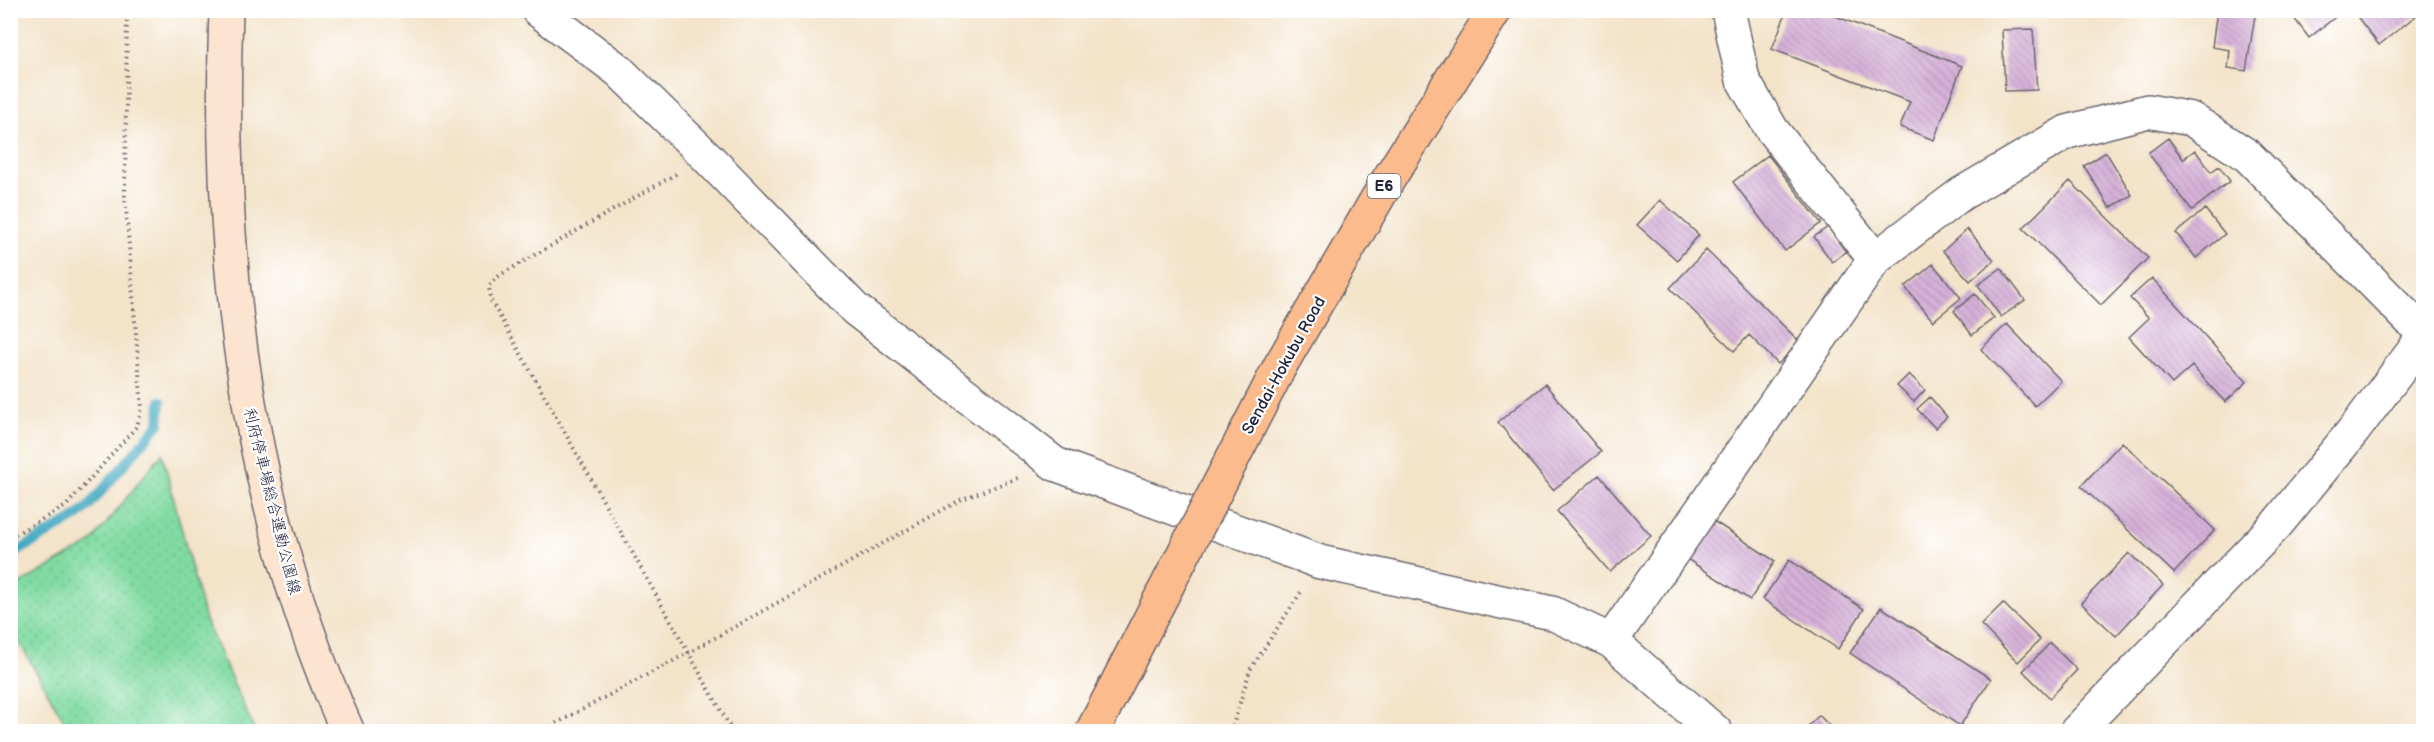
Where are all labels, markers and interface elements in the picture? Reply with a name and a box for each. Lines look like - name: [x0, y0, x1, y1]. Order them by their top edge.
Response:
- road number: E6: [1368, 174, 1400, 198]
- street label: Sendai-Hokubu Road: [1239, 294, 1330, 438]
- street label: 利府停車場総合運動公園線: [239, 406, 304, 597]

